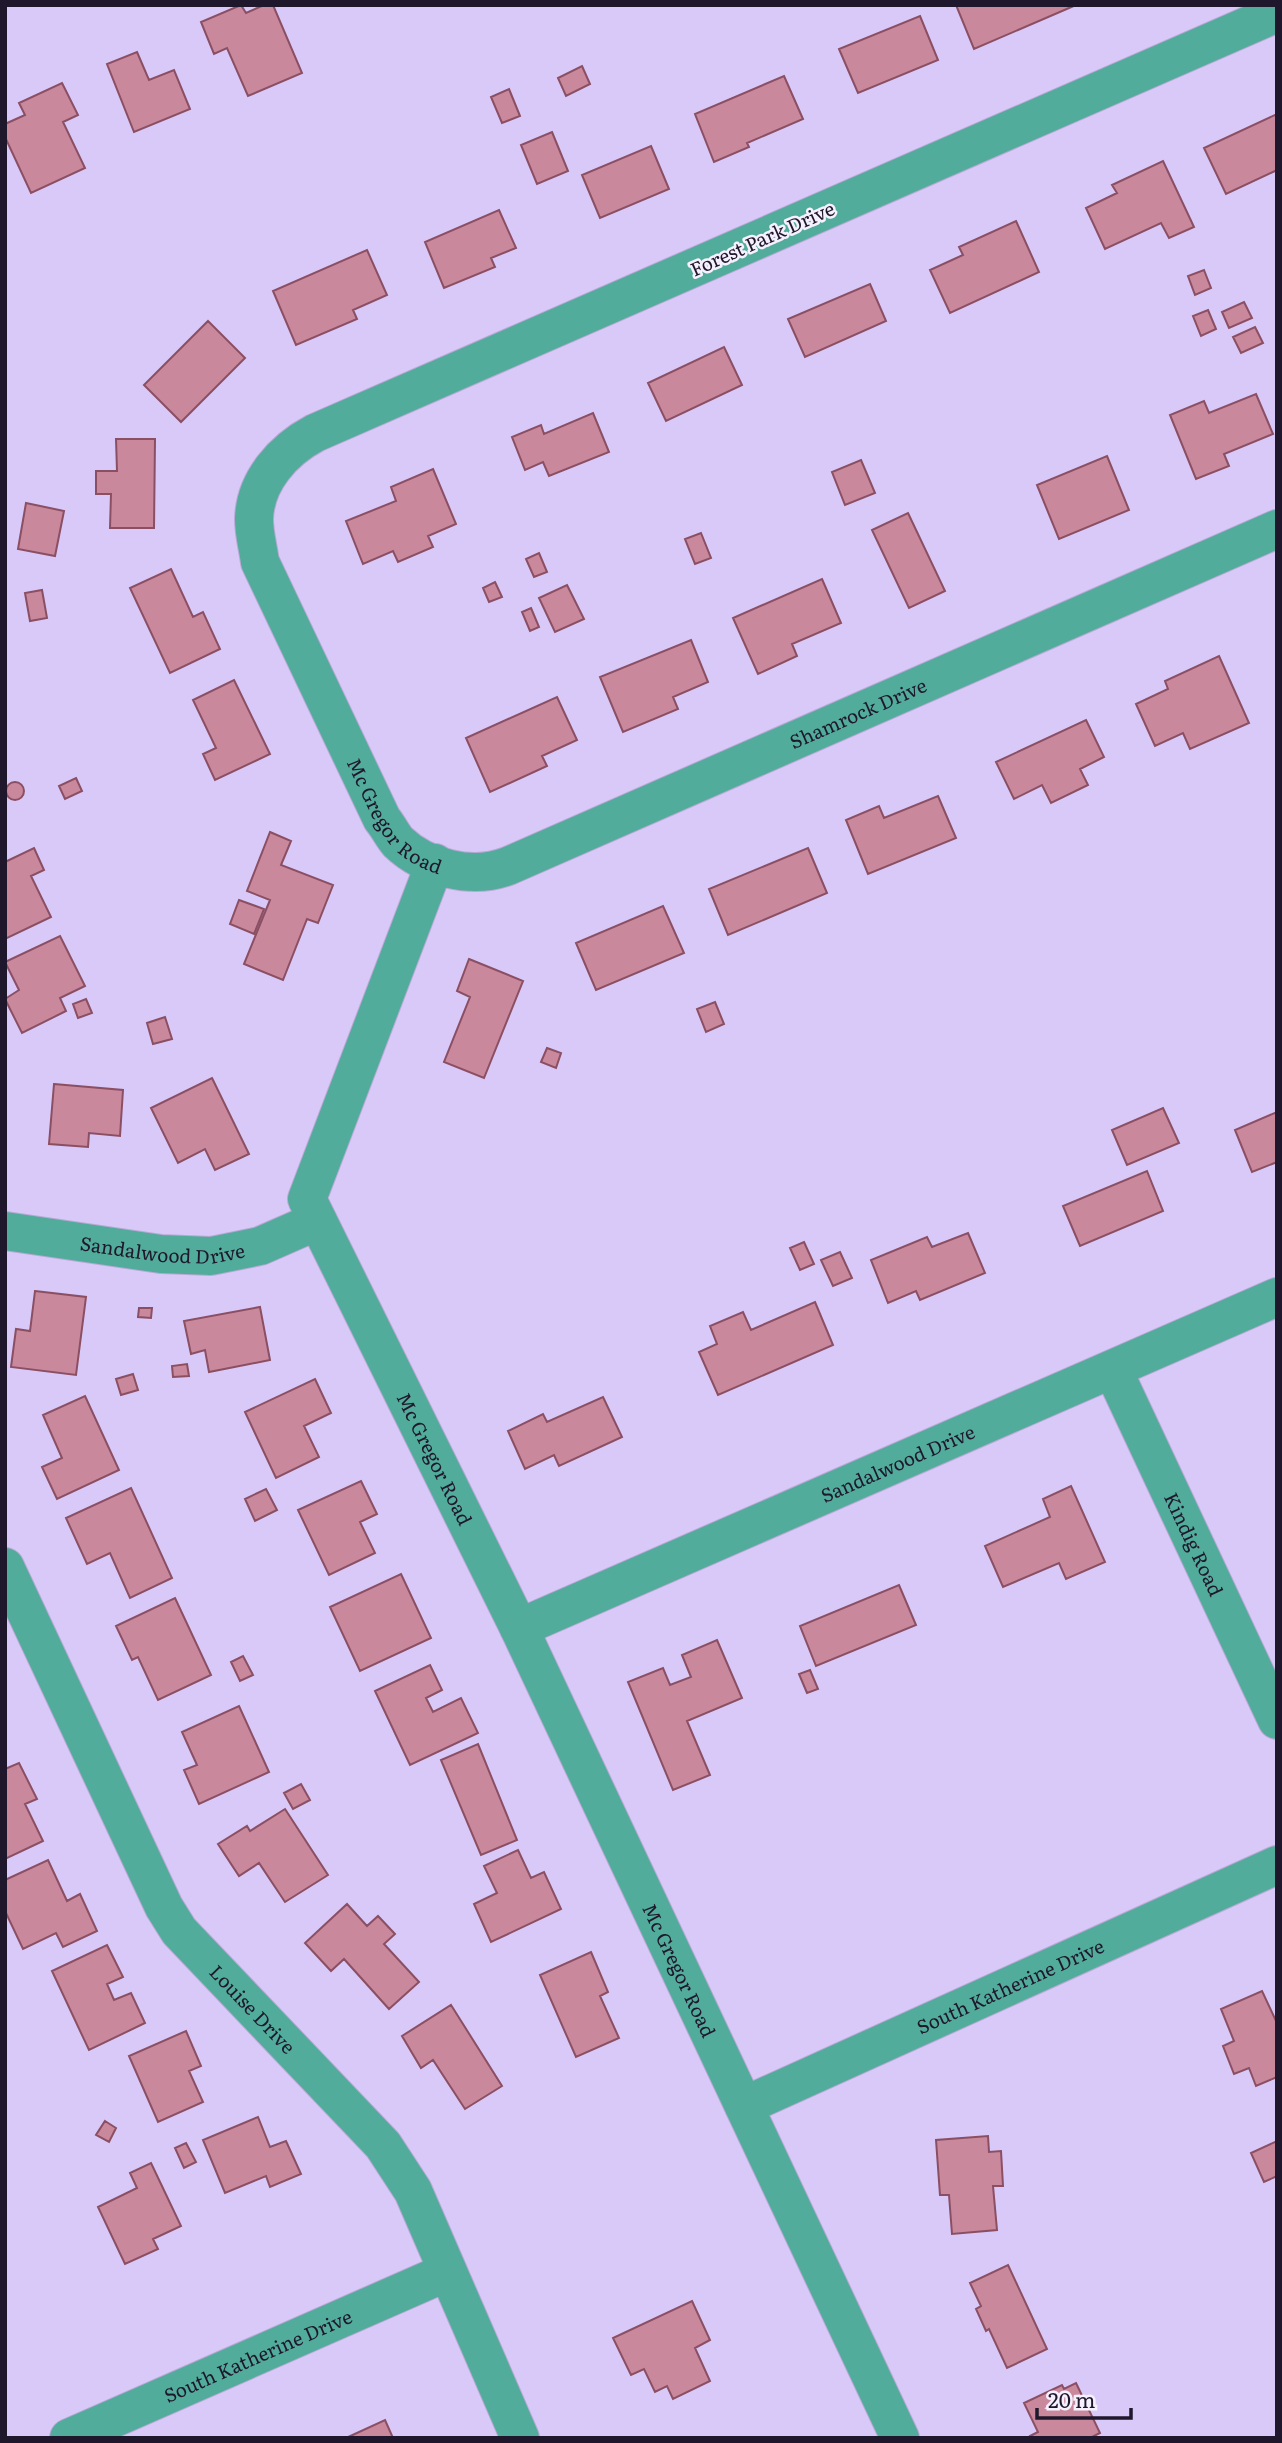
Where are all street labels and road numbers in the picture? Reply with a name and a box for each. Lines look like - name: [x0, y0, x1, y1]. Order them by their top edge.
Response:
- street label: Forest Park Drive: [685, 194, 839, 282]
- street label: Shamrock Drive: [785, 670, 931, 755]
- street label: Mc Gregor Road: [341, 753, 447, 880]
- street label: Sandalwood Drive: [78, 1228, 247, 1270]
- street label: Mc Gregor Road: [391, 1387, 480, 1530]
- street label: Sandalwood Drive: [816, 1417, 979, 1509]
- street label: Kindig Road: [1158, 1487, 1231, 1601]
- street label: Mc Gregor Road: [636, 1898, 724, 2042]
- street label: South Katherine Drive: [912, 1931, 1108, 2040]
- street label: Louise Drive: [204, 1958, 303, 2060]
- street label: South Katherine Drive: [159, 2301, 356, 2409]

